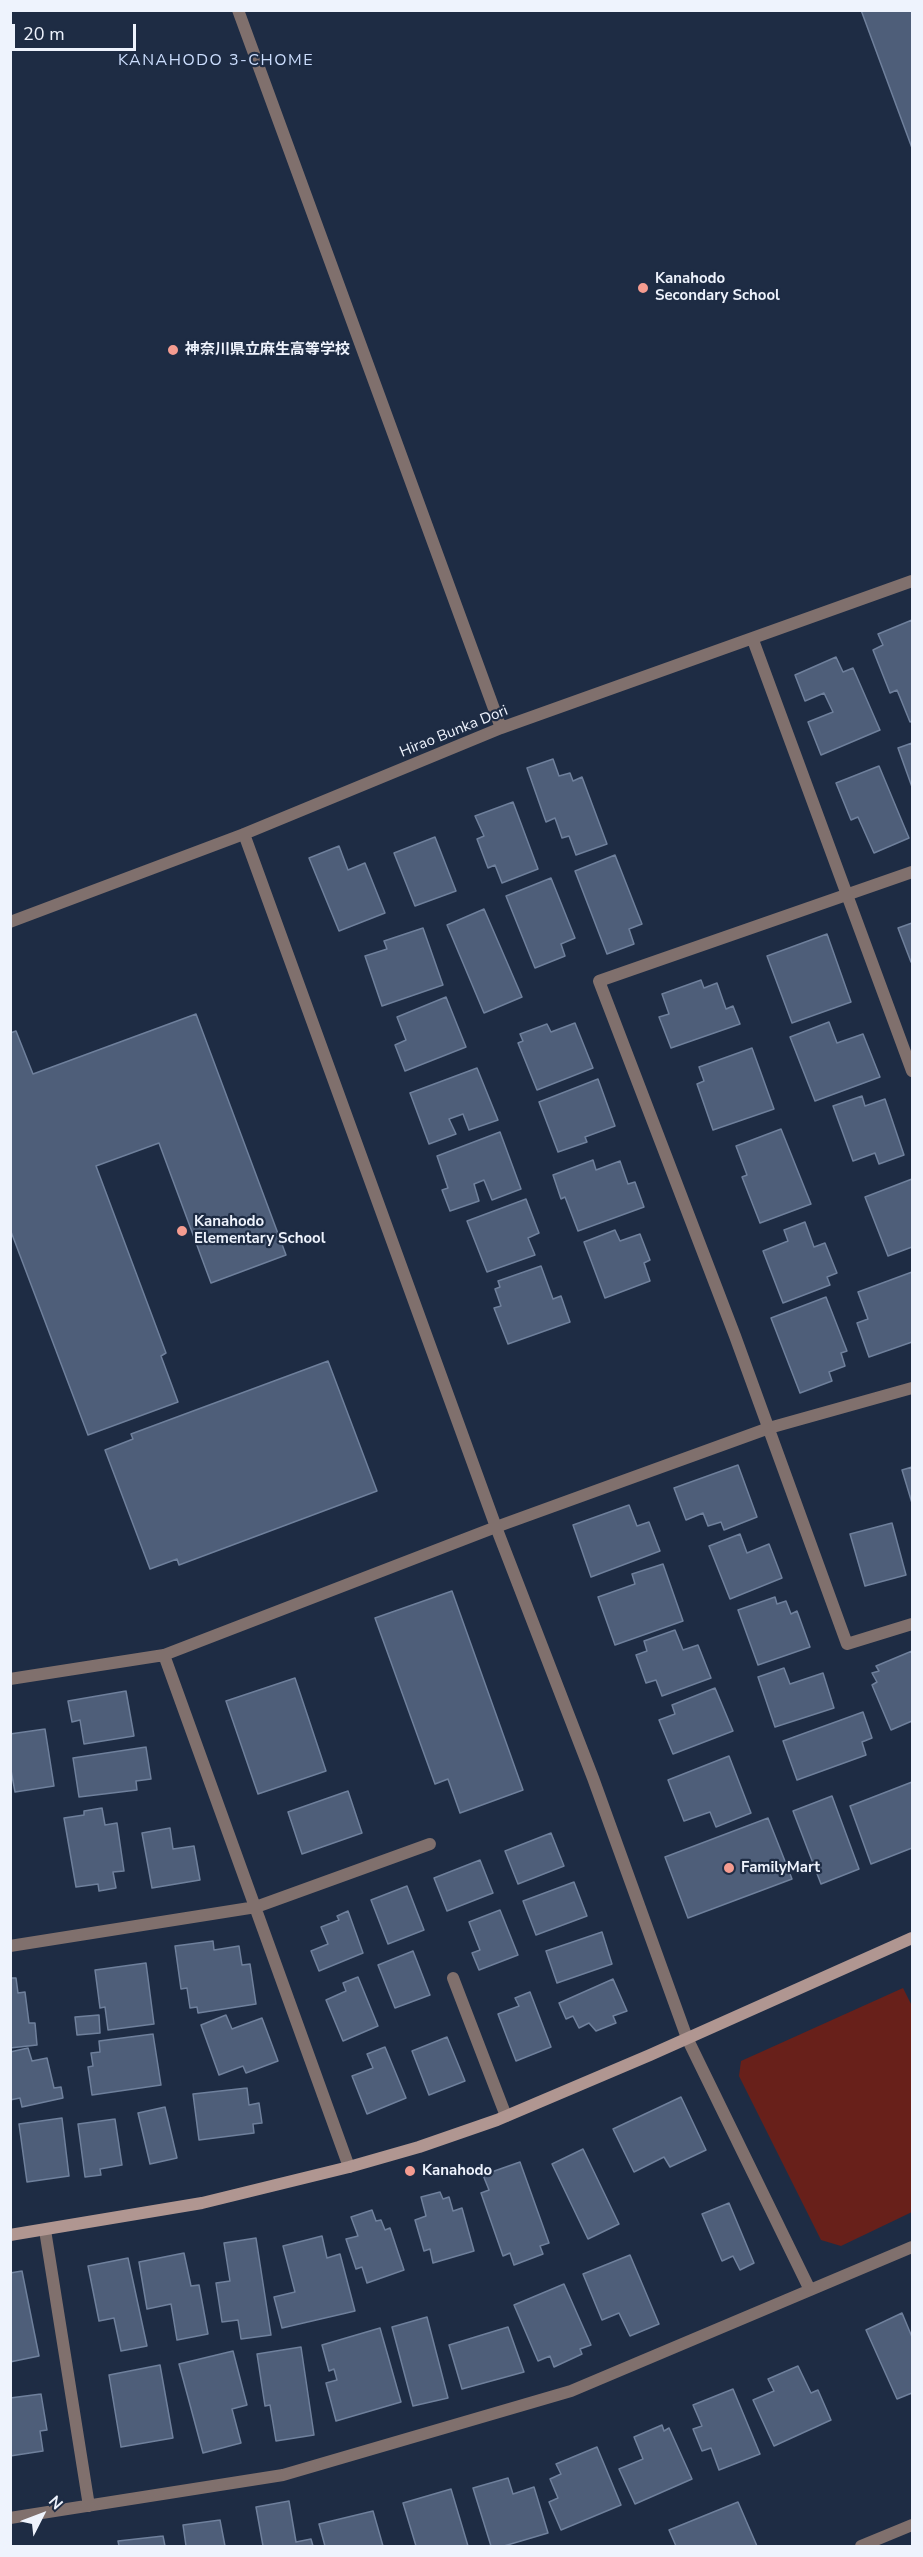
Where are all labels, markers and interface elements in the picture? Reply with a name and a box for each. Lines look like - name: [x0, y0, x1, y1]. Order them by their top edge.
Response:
- scale bar: [15, 12, 140, 50]
- text: 20 m: [23, 22, 65, 46]
- district label: KANAHODO 3-CHOME: [118, 51, 314, 71]
- place label: Kanahodo Secondary School: [655, 270, 780, 305]
- marker: Kanahodo Secondary School: [636, 281, 650, 295]
- place label: 神奈川県立麻生高等学校: [185, 341, 350, 359]
- marker: 神奈川県立麻生高等学校: [166, 343, 180, 357]
- street label: Hirao Bunka Dori: [397, 702, 511, 762]
- place label: Kanahodo Elementary School: [194, 1213, 325, 1248]
- marker: Kanahodo Elementary School: [175, 1224, 189, 1238]
- place label: FamilyMart: [741, 1859, 820, 1877]
- marker: FamilyMart: [722, 1861, 736, 1875]
- place label: Kanahodo: [422, 2162, 492, 2180]
- marker: Kanahodo: [403, 2164, 417, 2178]
- north arrow: [12, 2485, 72, 2545]
- text: N: [43, 2491, 68, 2515]

